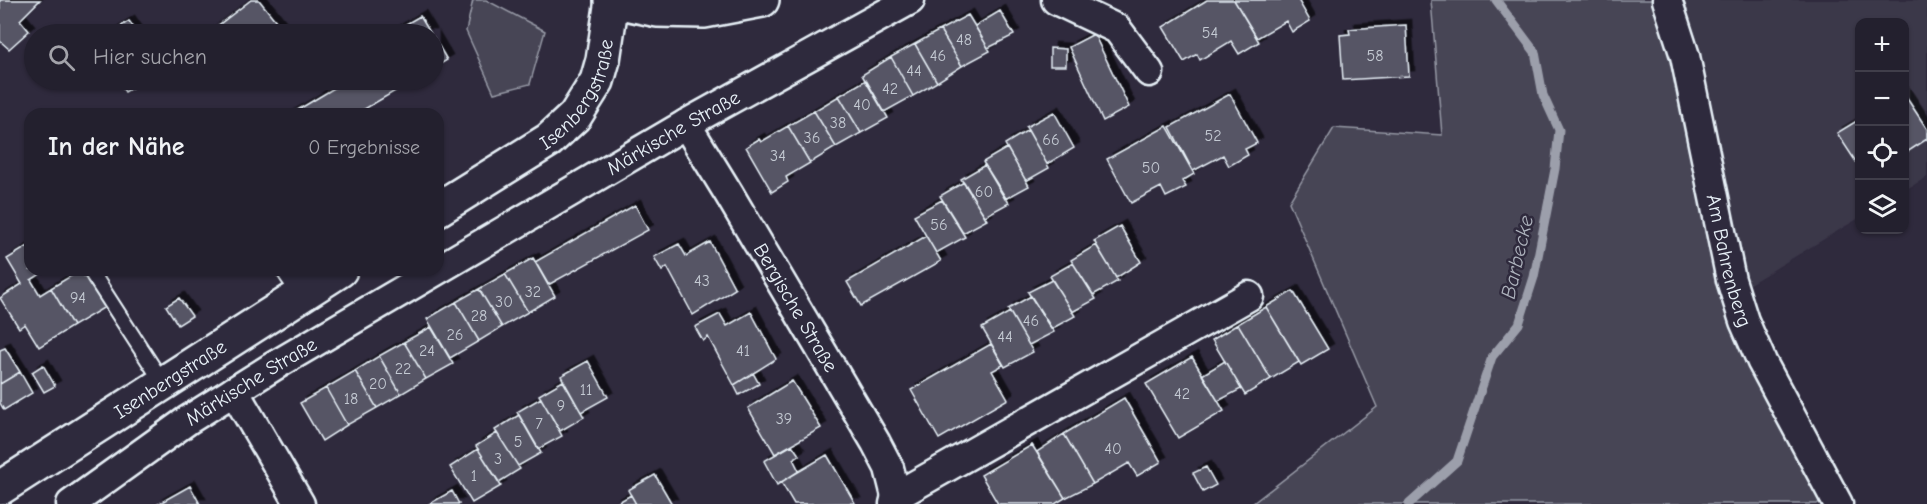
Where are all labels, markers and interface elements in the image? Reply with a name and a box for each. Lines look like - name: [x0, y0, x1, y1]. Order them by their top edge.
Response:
- map controls: [1855, 18, 1909, 234]
- button: +: [1855, 18, 1909, 72]
- search box: [24, 24, 444, 90]
- house number: 54: [1202, 24, 1218, 42]
- house number: 48: [956, 31, 972, 49]
- street label: Isenbergstraße: [536, 38, 618, 155]
- icon: search: [45, 41, 78, 74]
- text: Hier suchen: [93, 44, 207, 70]
- house number: 46: [930, 47, 946, 65]
- house number: 58: [1367, 47, 1383, 65]
- house number: 44: [906, 62, 922, 80]
- button: −: [1855, 72, 1909, 126]
- house number: 42: [882, 80, 898, 98]
- street label: Märkische Straße: [603, 86, 744, 180]
- house number: 40: [853, 96, 871, 114]
- house number: 38: [830, 114, 846, 132]
- button: locate: [1855, 126, 1909, 180]
- house number: 52: [1204, 127, 1222, 145]
- house number: 36: [804, 129, 820, 147]
- house number: 66: [1042, 131, 1060, 149]
- text: In der Nähe: [48, 132, 185, 162]
- text: 0 Ergebnisse: [308, 136, 420, 159]
- house number: 34: [770, 147, 786, 165]
- house number: 50: [1142, 159, 1160, 177]
- button: layers: [1855, 180, 1909, 234]
- house number: 60: [975, 183, 993, 201]
- street label: Am Bahrenberg: [1702, 192, 1756, 331]
- water label: Barbecke: [1496, 213, 1538, 301]
- house number: 56: [930, 216, 948, 234]
- street label: Bergische Straße: [749, 239, 842, 376]
- house number: 43: [694, 272, 710, 290]
- house number: 32: [525, 283, 541, 301]
- house number: 94: [70, 289, 86, 307]
- house number: 30: [495, 293, 513, 311]
- house number: 28: [471, 307, 487, 325]
- house number: 46: [1023, 312, 1039, 330]
- house number: 26: [446, 326, 464, 344]
- house number: 44: [997, 328, 1013, 346]
- street label: Märkische Straße: [181, 333, 321, 431]
- street label: Isenbergstraße: [110, 335, 231, 424]
- house number: 24: [419, 342, 435, 360]
- house number: 41: [736, 342, 750, 360]
- house number: 22: [395, 360, 411, 378]
- house number: 20: [369, 375, 387, 393]
- house number: 11: [580, 381, 592, 399]
- house number: 42: [1174, 385, 1190, 403]
- house number: 18: [344, 390, 358, 408]
- house number: 9: [557, 397, 565, 415]
- house number: 39: [776, 410, 792, 428]
- house number: 7: [535, 415, 543, 433]
- house number: 5: [514, 433, 522, 451]
- house number: 40: [1104, 440, 1122, 458]
- house number: 3: [494, 450, 502, 468]
- house number: 1: [471, 467, 477, 485]

